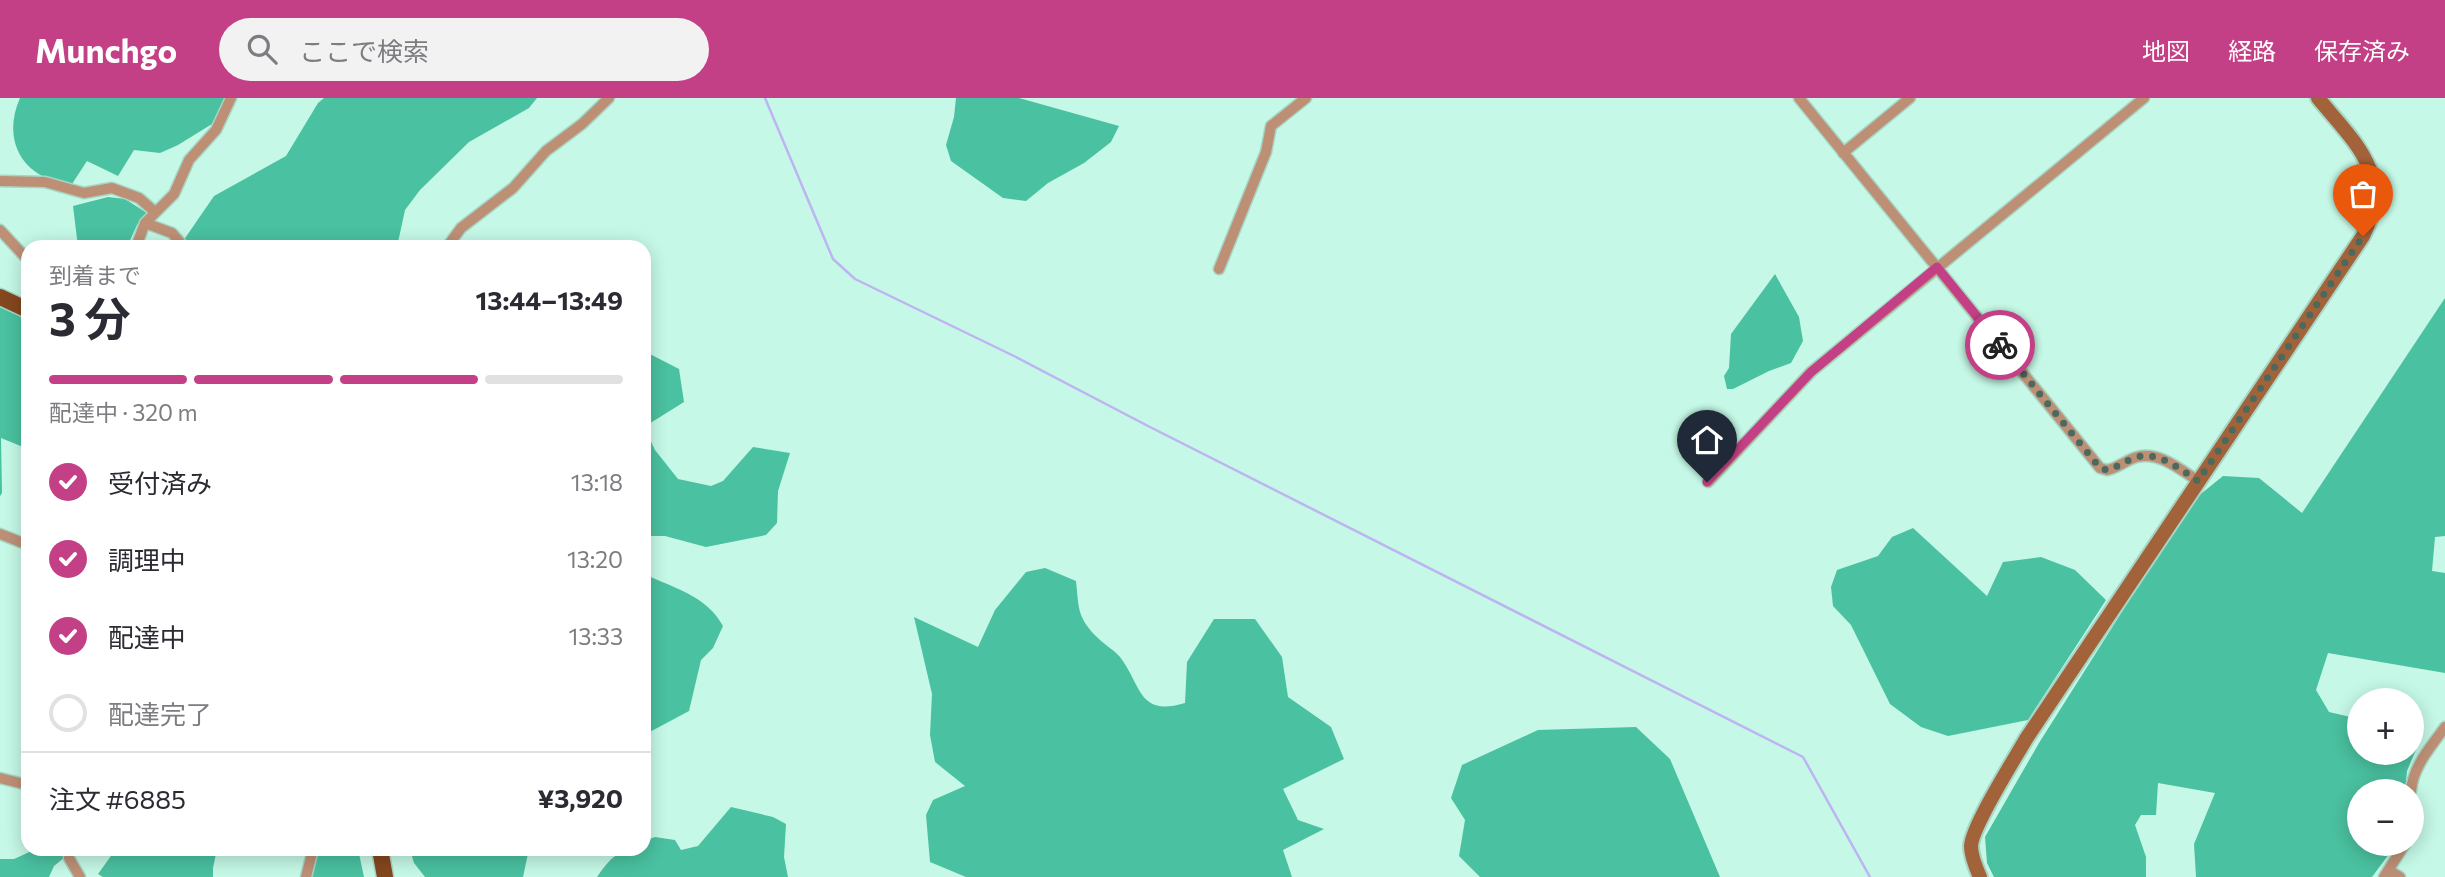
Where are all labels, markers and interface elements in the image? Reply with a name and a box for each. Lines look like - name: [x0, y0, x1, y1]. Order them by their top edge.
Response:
- search box: [219, 18, 709, 81]
- text: Munchgo: [35, 29, 177, 70]
- icon: search: [243, 30, 281, 68]
- text: ここで検索: [299, 35, 429, 66]
- text: 地図: [2142, 36, 2190, 65]
- text: 経路: [2228, 36, 2276, 65]
- text: 保存済み: [2314, 36, 2410, 65]
- pin: [2333, 164, 2393, 236]
- icon: bag: [2344, 175, 2382, 213]
- text: 到着まで: [49, 261, 141, 289]
- text: 13:44–13:49: [476, 284, 623, 315]
- text: 3 分: [49, 289, 131, 345]
- courier: [1965, 310, 2035, 380]
- icon: bike: [1981, 326, 2019, 364]
- text: 配達中 · 320 m: [49, 398, 197, 426]
- pin: [1677, 410, 1737, 482]
- icon: home: [1688, 421, 1726, 459]
- icon: check: [49, 463, 87, 501]
- text: 受付済み: [108, 467, 212, 498]
- text: 13:18: [571, 468, 623, 496]
- icon: check: [49, 540, 87, 578]
- text: 調理中: [108, 544, 186, 575]
- text: 13:20: [567, 545, 623, 573]
- icon: check: [49, 617, 87, 655]
- text: 配達中: [108, 621, 186, 652]
- text: 13:33: [568, 622, 623, 650]
- map controls: [2347, 688, 2424, 856]
- button: +: [2347, 688, 2424, 765]
- text: 配達完了: [108, 698, 212, 729]
- button: −: [2347, 779, 2424, 856]
- text: ¥3,920: [538, 782, 623, 813]
- text: 注文 #6885: [49, 783, 186, 814]

